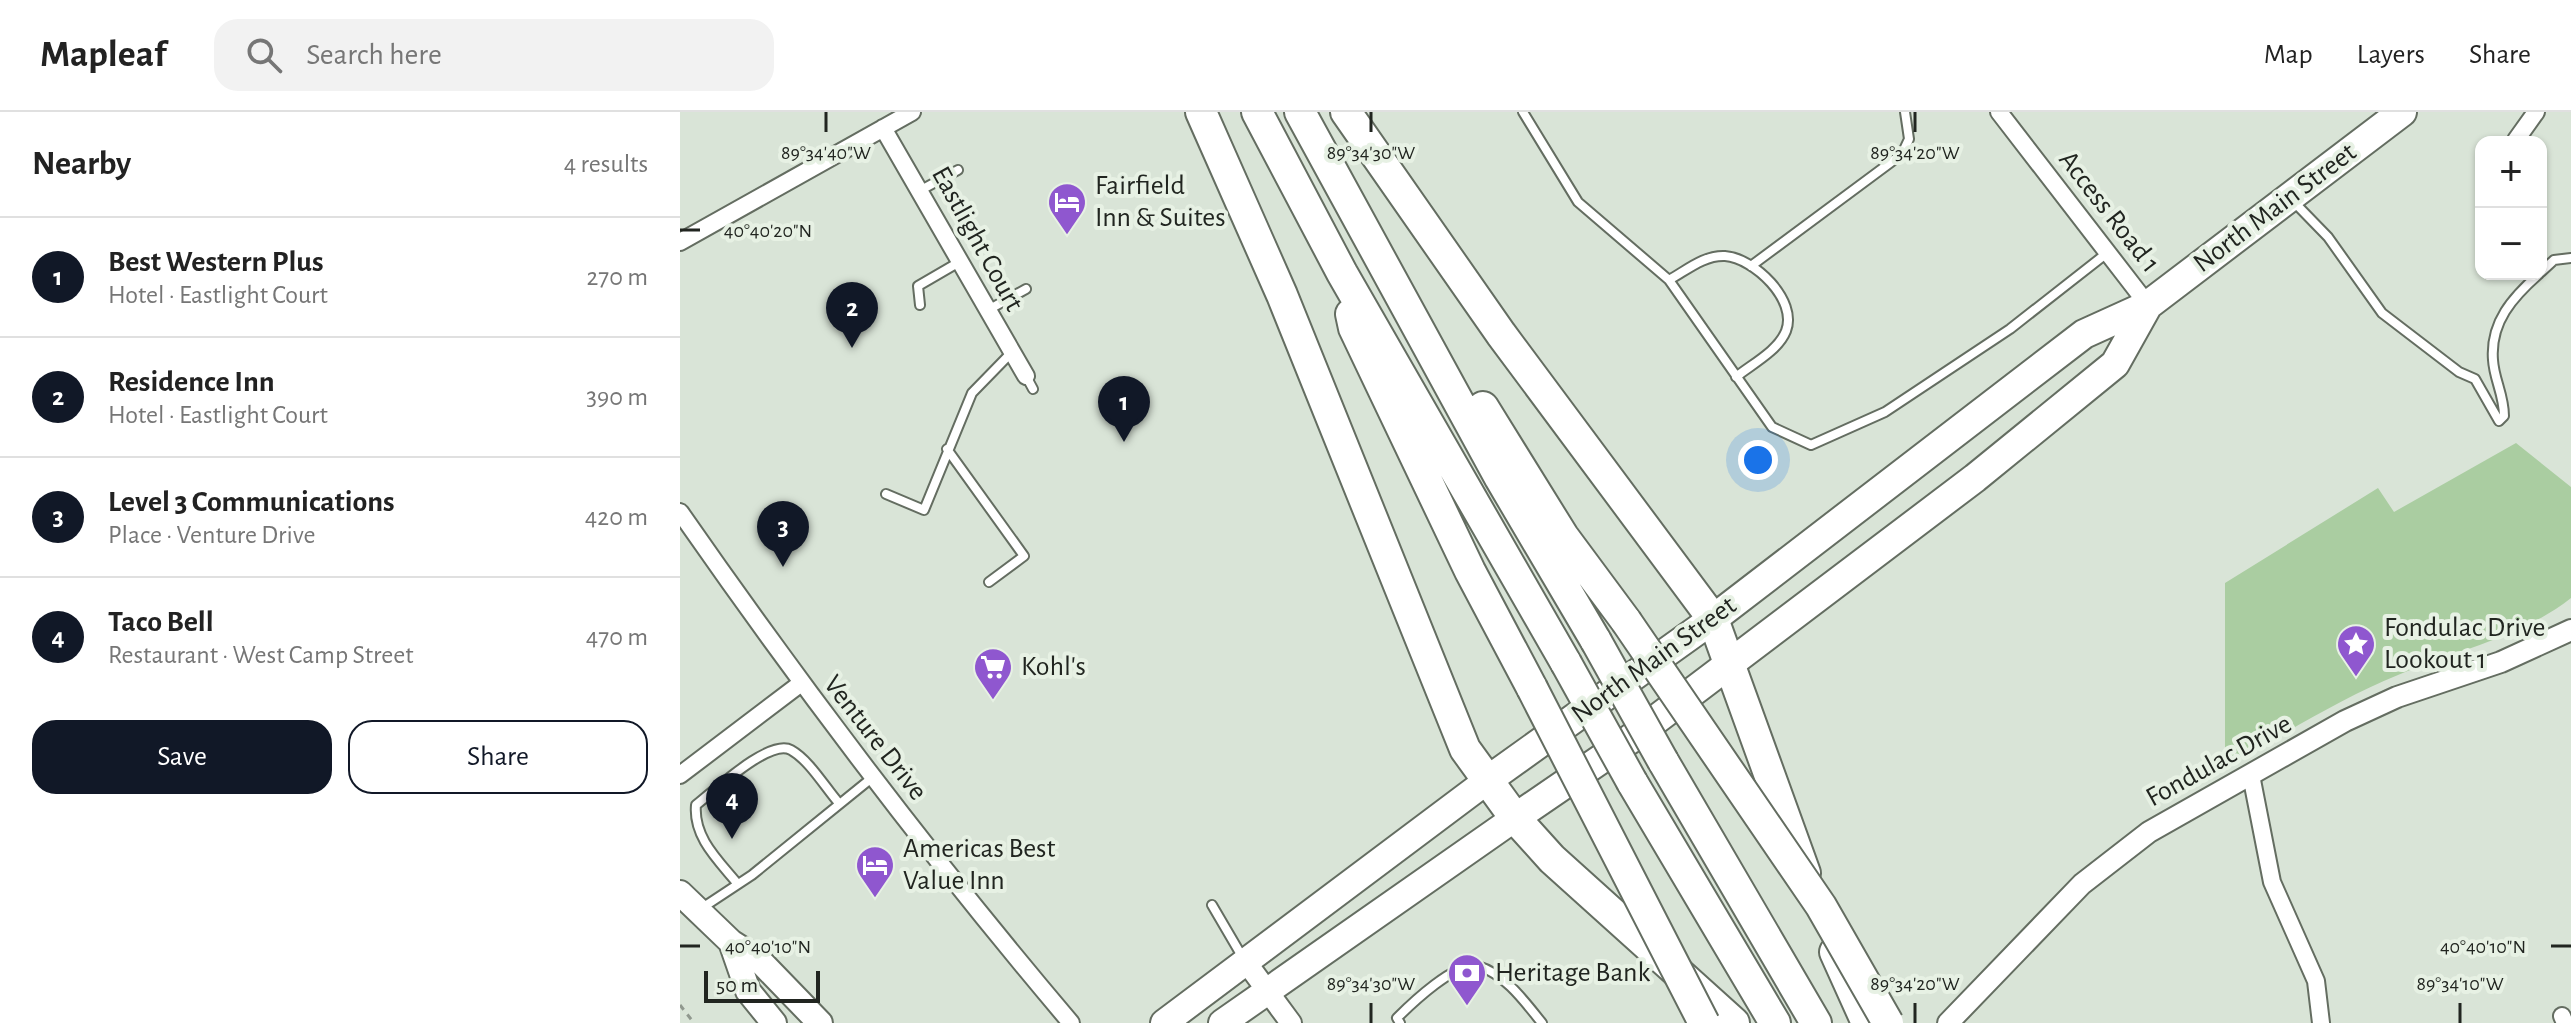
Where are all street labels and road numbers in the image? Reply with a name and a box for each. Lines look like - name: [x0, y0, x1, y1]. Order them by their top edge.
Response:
- street label: North Main Street: [2188, 138, 2362, 278]
- street label: Access Road 1: [2053, 146, 2165, 278]
- street label: Eastlight Court: [926, 162, 1028, 316]
- street label: North Main Street: [1567, 591, 1741, 729]
- street label: Venture Drive: [818, 670, 932, 806]
- street label: Fondulac Drive: [2142, 710, 2296, 812]

